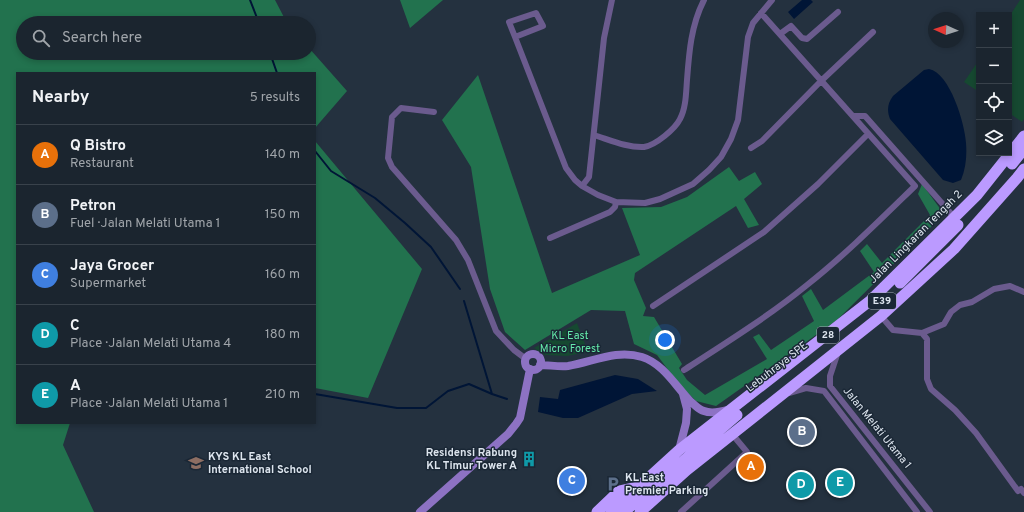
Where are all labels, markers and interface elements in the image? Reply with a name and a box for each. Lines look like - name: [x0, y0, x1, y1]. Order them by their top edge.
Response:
- north arrow: [928, 12, 964, 48]
- map controls: [976, 12, 1012, 156]
- button: +: [976, 12, 1012, 48]
- search box: [16, 16, 316, 60]
- icon: search: [30, 27, 52, 49]
- text: Search here: [62, 29, 142, 48]
- button: −: [976, 48, 1012, 84]
- button: locate: [976, 84, 1012, 120]
- text: Nearby: [32, 87, 89, 109]
- text: 5 results: [250, 90, 300, 106]
- button: layers: [976, 120, 1012, 156]
- text: Q Bistro: [70, 137, 126, 156]
- text: A: [40, 147, 50, 163]
- text: 140 m: [265, 147, 300, 163]
- text: Restaurant: [70, 156, 134, 172]
- street label: Jalan Lingkaran Tengah 2: [866, 187, 966, 287]
- text: Petron: [70, 197, 116, 216]
- text: B: [41, 207, 49, 223]
- text: 150 m: [265, 207, 300, 223]
- text: Fuel · Jalan Melati Utama 1: [70, 216, 220, 232]
- text: Jaya Grocer: [70, 257, 154, 276]
- text: C: [41, 267, 49, 283]
- text: 160 m: [265, 267, 300, 283]
- text: Supermarket: [70, 276, 146, 292]
- road number: E39: [868, 293, 896, 309]
- text: C: [70, 317, 80, 336]
- text: D: [40, 327, 50, 343]
- text: 180 m: [265, 327, 300, 343]
- road number: 28: [817, 327, 839, 343]
- park label: KL East Micro Forest: [540, 329, 600, 356]
- your location: [655, 330, 675, 350]
- text: Place · Jalan Melati Utama 4: [70, 336, 231, 352]
- street label: Lebuhraya SPE: [743, 338, 811, 396]
- text: A: [70, 377, 81, 396]
- street label: Jalan Melati Utama 1: [840, 384, 914, 472]
- text: E: [41, 387, 49, 403]
- text: 210 m: [265, 387, 300, 403]
- text: Place · Jalan Melati Utama 1: [70, 396, 228, 412]
- pin: B: [789, 417, 815, 447]
- place label: Residensi Rabung KL Timur Tower A: [426, 446, 517, 473]
- place label: KYS KL East International School: [208, 450, 312, 477]
- building icon: Residensi Rabung KL Timur Tower A: [520, 450, 538, 468]
- pin: A: [738, 452, 764, 482]
- school or university icon: KYS KL East International School: [187, 454, 205, 472]
- pin: C: [559, 466, 585, 496]
- pin: E: [827, 468, 853, 498]
- pin: D: [788, 470, 814, 500]
- place label: KL East Premier Parking: [625, 471, 708, 498]
- parking icon: KL East Premier Parking: [604, 475, 622, 493]

